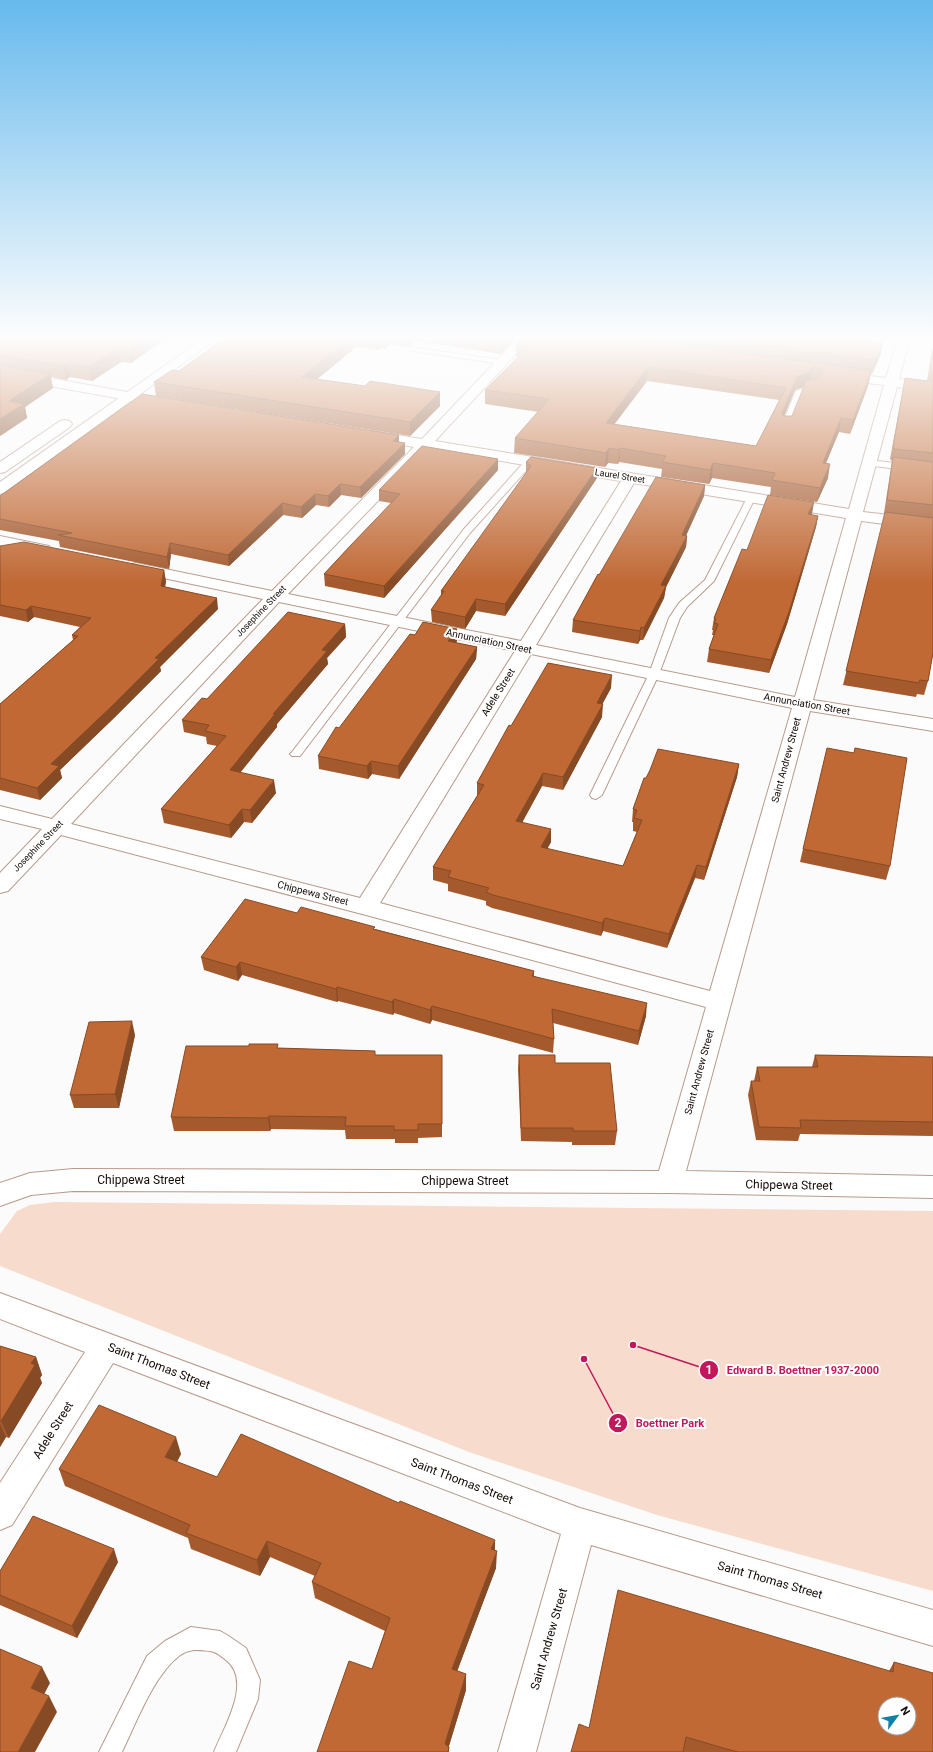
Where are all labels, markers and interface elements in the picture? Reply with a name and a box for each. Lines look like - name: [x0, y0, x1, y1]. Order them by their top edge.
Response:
- street label: Laurel Street: [594, 467, 646, 485]
- street label: Josephine Street: [234, 583, 288, 639]
- street label: Annunciation Street: [445, 627, 533, 655]
- street label: Adele Street: [479, 666, 517, 718]
- street label: Annunciation Street: [763, 691, 851, 717]
- street label: Saint Andrew Street: [769, 716, 803, 804]
- street label: Josephine Street: [11, 818, 65, 874]
- street label: Chippewa Street: [276, 879, 350, 907]
- street label: Saint Andrew Street: [682, 1028, 716, 1116]
- street label: Chippewa Street: [97, 1173, 185, 1187]
- street label: Chippewa Street: [421, 1174, 509, 1188]
- street label: Chippewa Street: [745, 1177, 833, 1193]
- street label: Saint Thomas Street: [106, 1340, 212, 1392]
- callout: Edward B. Boettner 1937-2000: [699, 1358, 887, 1381]
- text: 1: [706, 1363, 712, 1377]
- text: Edward B. Boettner 1937-2000: [727, 1364, 879, 1377]
- street label: Adele Street: [30, 1399, 76, 1461]
- callout: Boettner Park: [608, 1411, 712, 1434]
- text: 2: [615, 1416, 622, 1430]
- text: Boettner Park: [636, 1417, 704, 1430]
- street label: Saint Thomas Street: [409, 1455, 515, 1507]
- street label: Saint Thomas Street: [716, 1558, 824, 1602]
- street label: Saint Andrew Street: [528, 1586, 570, 1692]
- north arrow: [877, 1696, 917, 1736]
- text: N: [897, 1704, 913, 1718]

